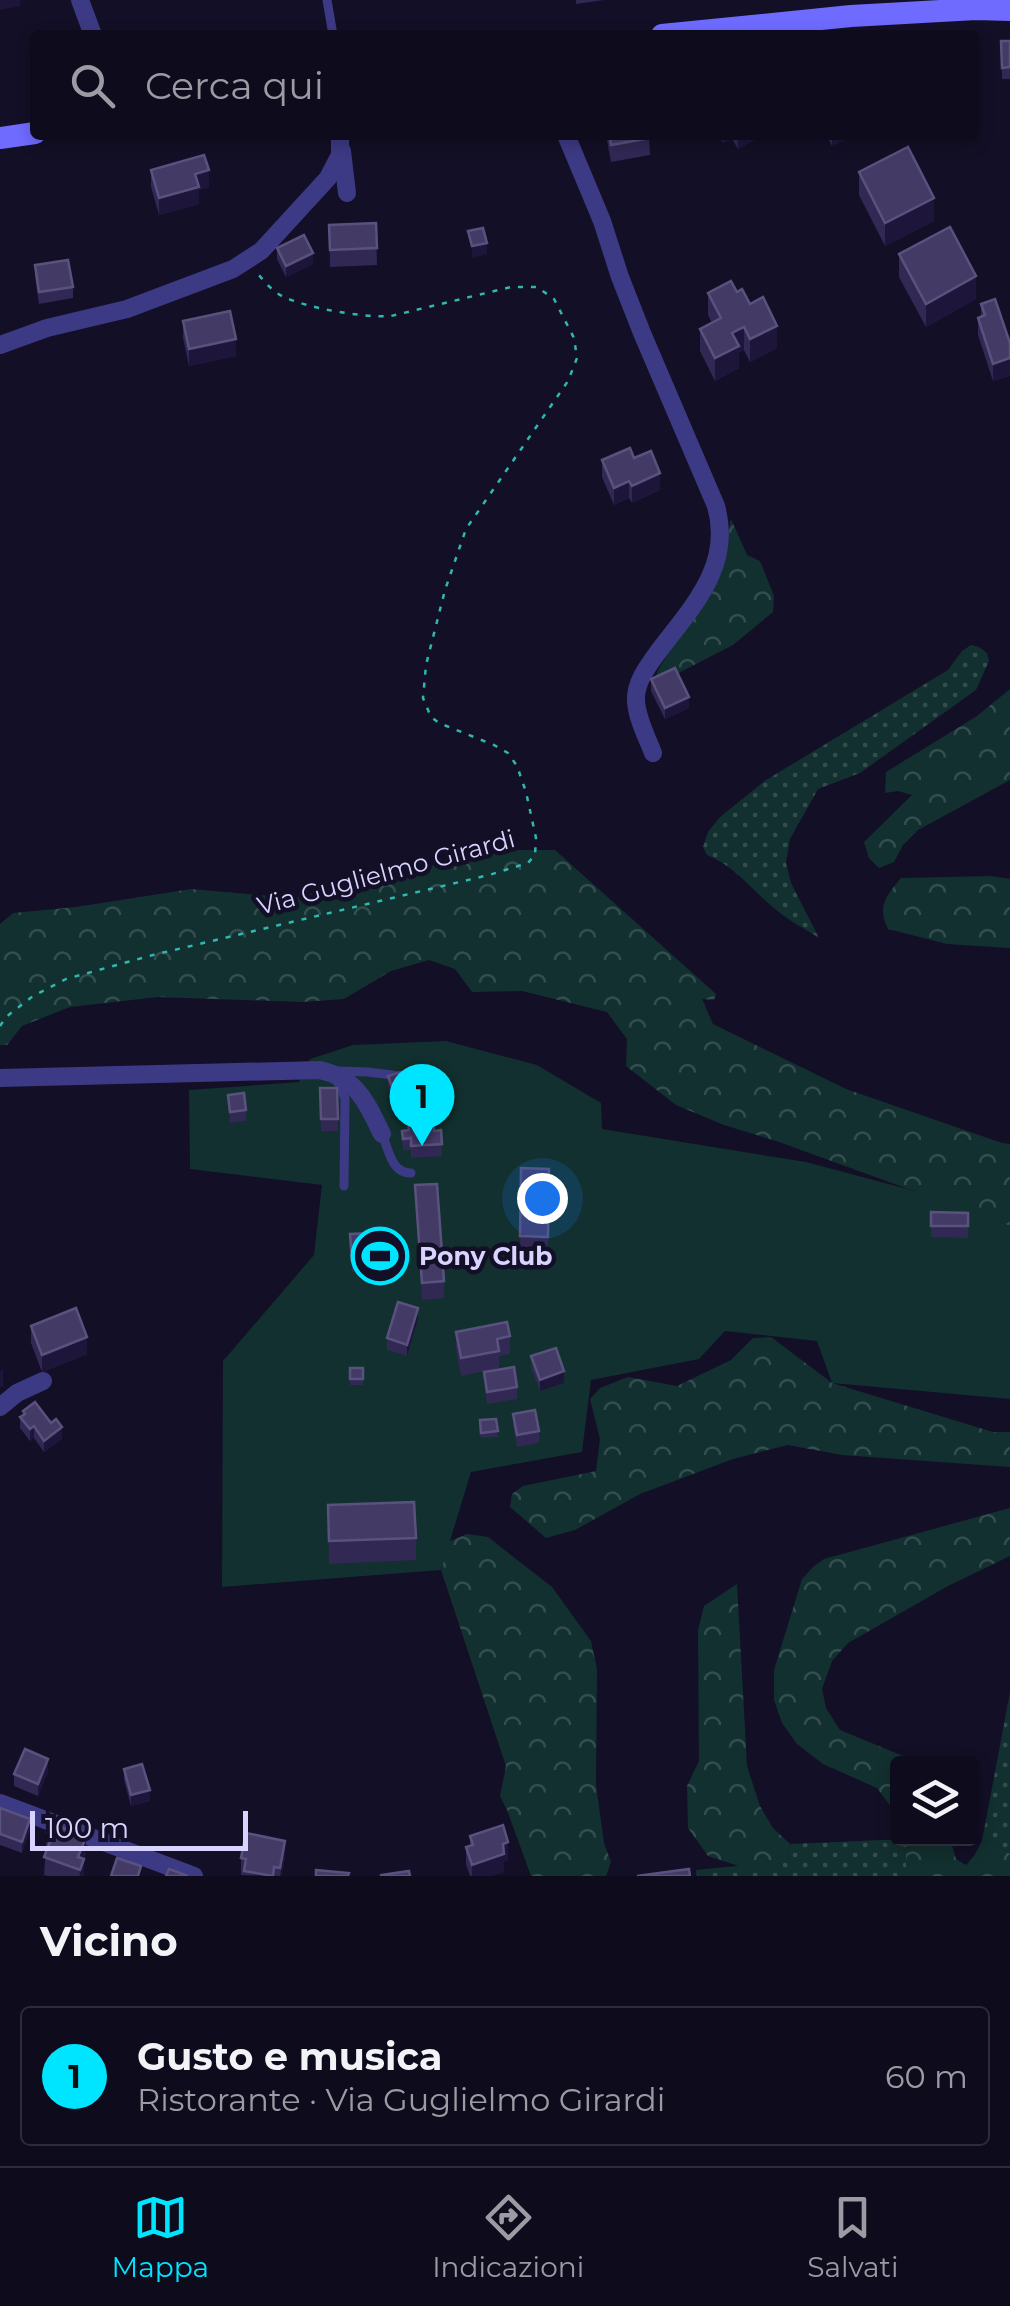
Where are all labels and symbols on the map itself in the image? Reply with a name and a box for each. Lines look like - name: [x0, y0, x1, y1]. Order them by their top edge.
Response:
- street label: Via Guglielmo Girardi: [254, 823, 518, 921]
- pin: 1: [390, 1064, 454, 1146]
- your location: [517, 1173, 568, 1224]
- sports icon: Pony Club: [350, 1226, 410, 1286]
- place label: Pony Club: [419, 1241, 553, 1271]
- scale bar: [30, 1806, 248, 1850]

